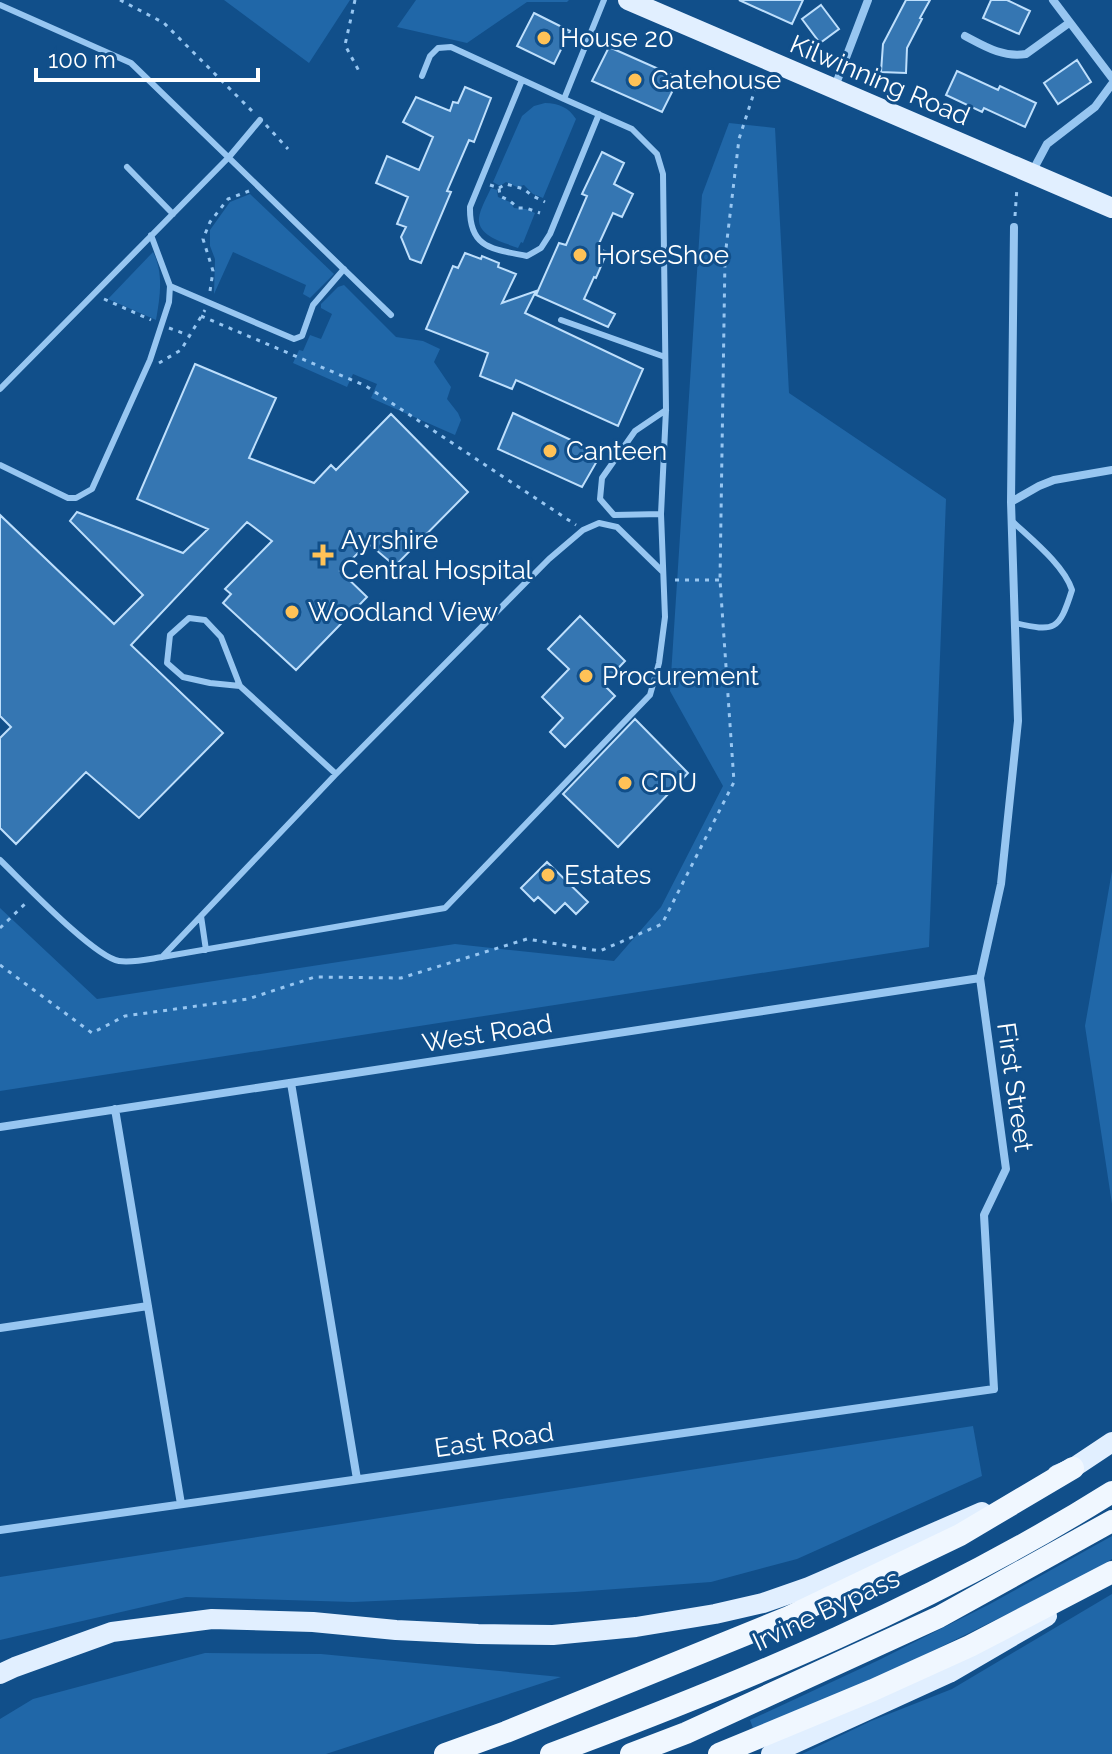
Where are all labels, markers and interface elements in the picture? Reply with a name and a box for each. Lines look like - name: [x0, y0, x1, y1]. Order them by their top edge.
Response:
- place label: House 20: [560, 23, 674, 53]
- marker: House 20: [535, 29, 553, 47]
- street label: Kilwinning Road: [786, 29, 974, 131]
- scale bar: [36, 32, 258, 82]
- text: 100 m: [48, 45, 116, 74]
- place label: Gatehouse: [651, 65, 781, 95]
- marker: Gatehouse: [626, 71, 644, 89]
- place label: HorseShoe: [596, 240, 729, 270]
- marker: HorseShoe: [571, 246, 589, 264]
- place label: Canteen: [566, 436, 667, 466]
- marker: Canteen: [541, 442, 559, 460]
- place label: Ayrshire Central Hospital: [341, 525, 534, 585]
- marker: Ayrshire Central Hospital: [312, 544, 334, 566]
- place label: Woodland View: [308, 597, 498, 627]
- marker: Woodland View: [283, 603, 301, 621]
- place label: Procurement: [602, 661, 759, 691]
- marker: Procurement: [577, 667, 595, 685]
- place label: CDU: [641, 768, 697, 798]
- marker: CDU: [616, 774, 634, 792]
- place label: Estates: [564, 860, 651, 890]
- marker: Estates: [539, 866, 557, 884]
- street label: West Road: [420, 1008, 554, 1058]
- street label: First Street: [991, 1020, 1039, 1154]
- street label: East Road: [432, 1417, 556, 1463]
- street label: Irvine Bypass: [748, 1563, 904, 1657]

